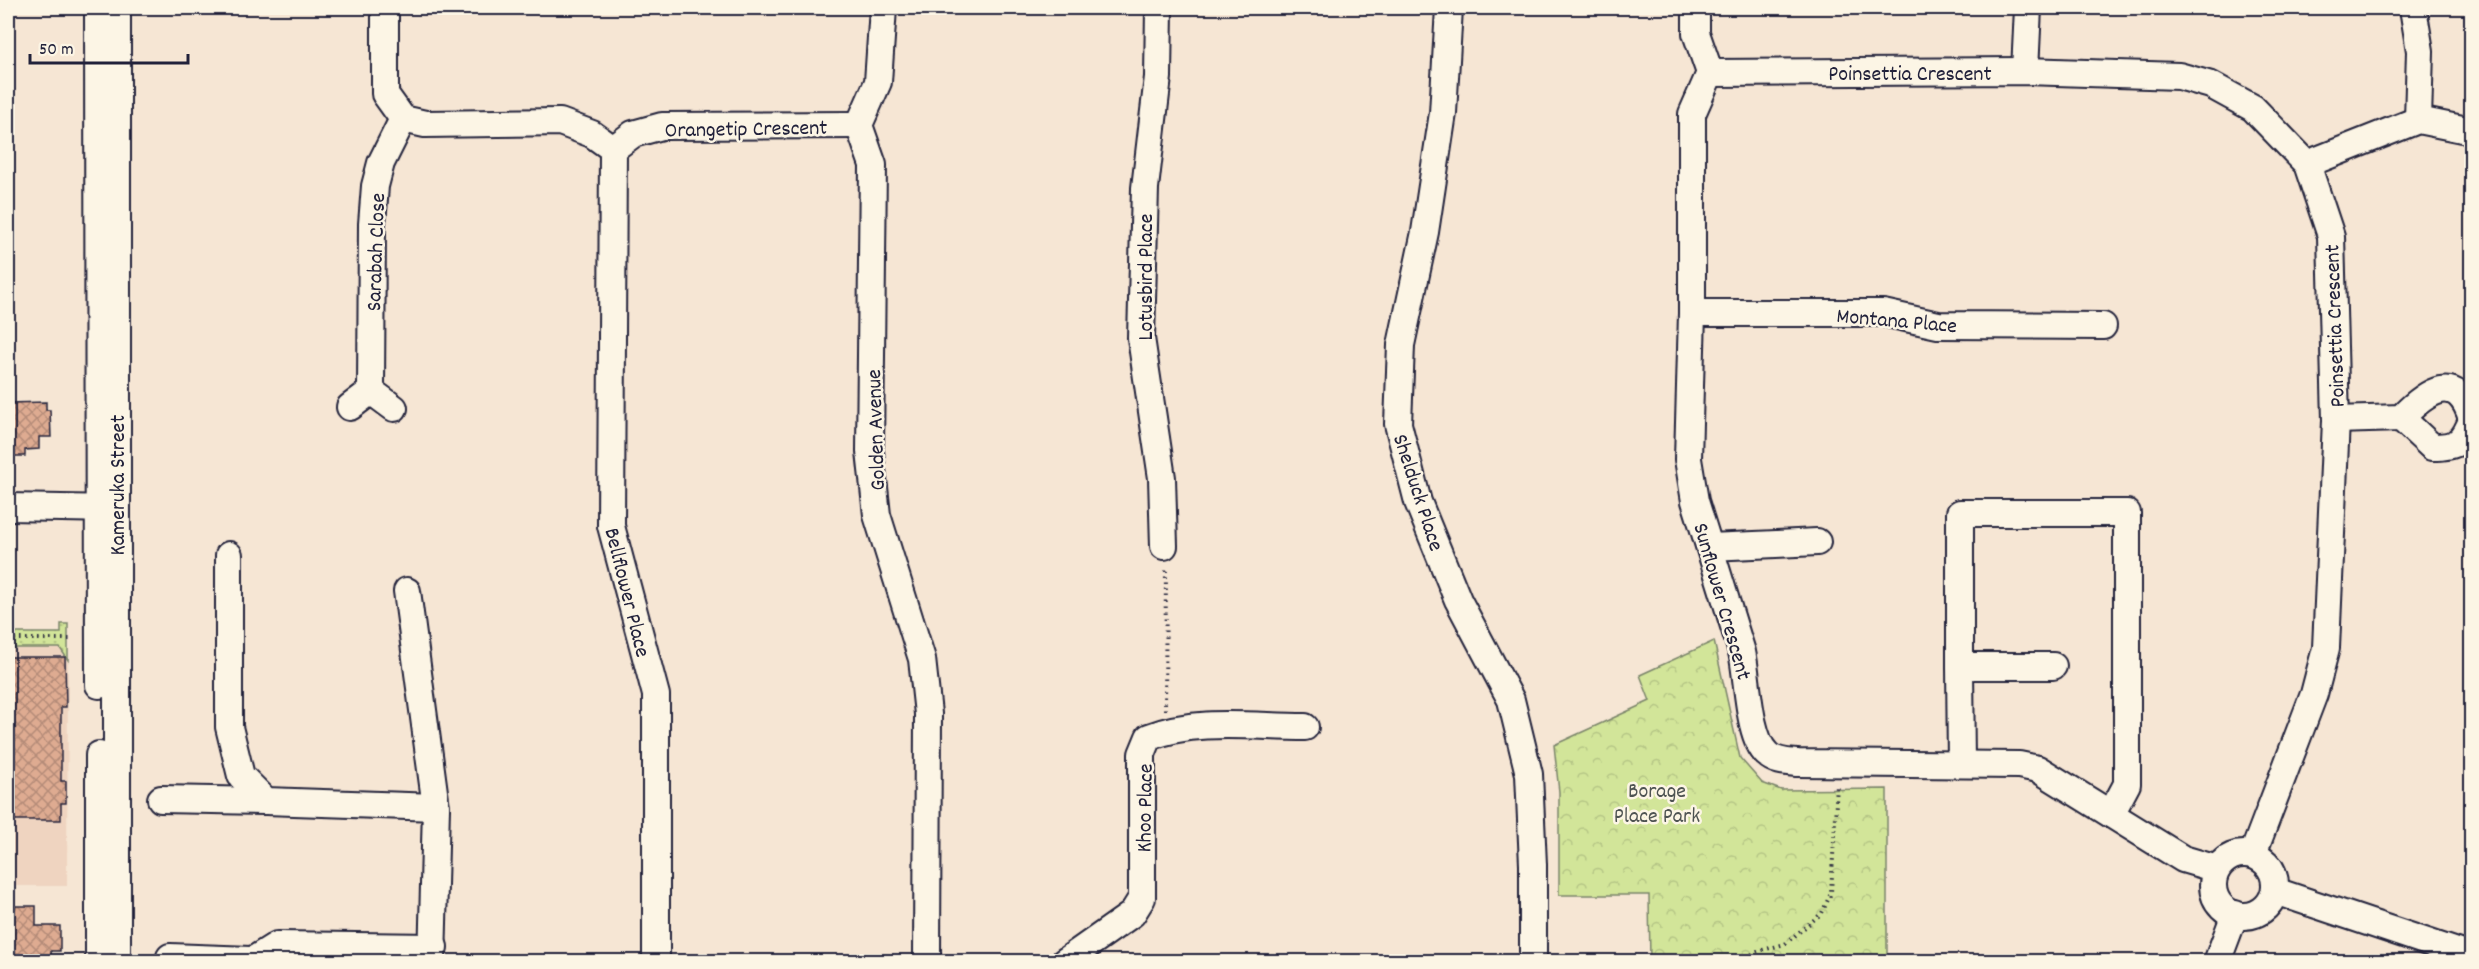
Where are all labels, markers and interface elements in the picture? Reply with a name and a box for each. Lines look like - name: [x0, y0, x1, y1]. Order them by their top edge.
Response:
- scale bar: [30, 27, 188, 65]
- text: 50 m: [39, 38, 74, 63]
- street label: Poinsettia Crescent: [1828, 60, 1992, 91]
- street label: Orangetip Crescent: [664, 114, 828, 147]
- street label: Sarabah Close: [360, 192, 395, 312]
- street label: Lotusbird Place: [1132, 214, 1163, 340]
- street label: Poinsettia Crescent: [2318, 244, 2355, 408]
- street label: Montana Place: [1835, 302, 1958, 343]
- street label: Golden Avenue: [860, 369, 895, 491]
- street label: Kameruka Street: [104, 415, 135, 555]
- street label: Shelduck Place: [1383, 431, 1450, 556]
- street label: Sunflower Crescent: [1683, 520, 1758, 684]
- street label: Bellflower Place: [595, 525, 657, 661]
- street label: Khoo Place: [1130, 763, 1163, 853]
- park label: Borage Place Park: [1614, 777, 1700, 833]

